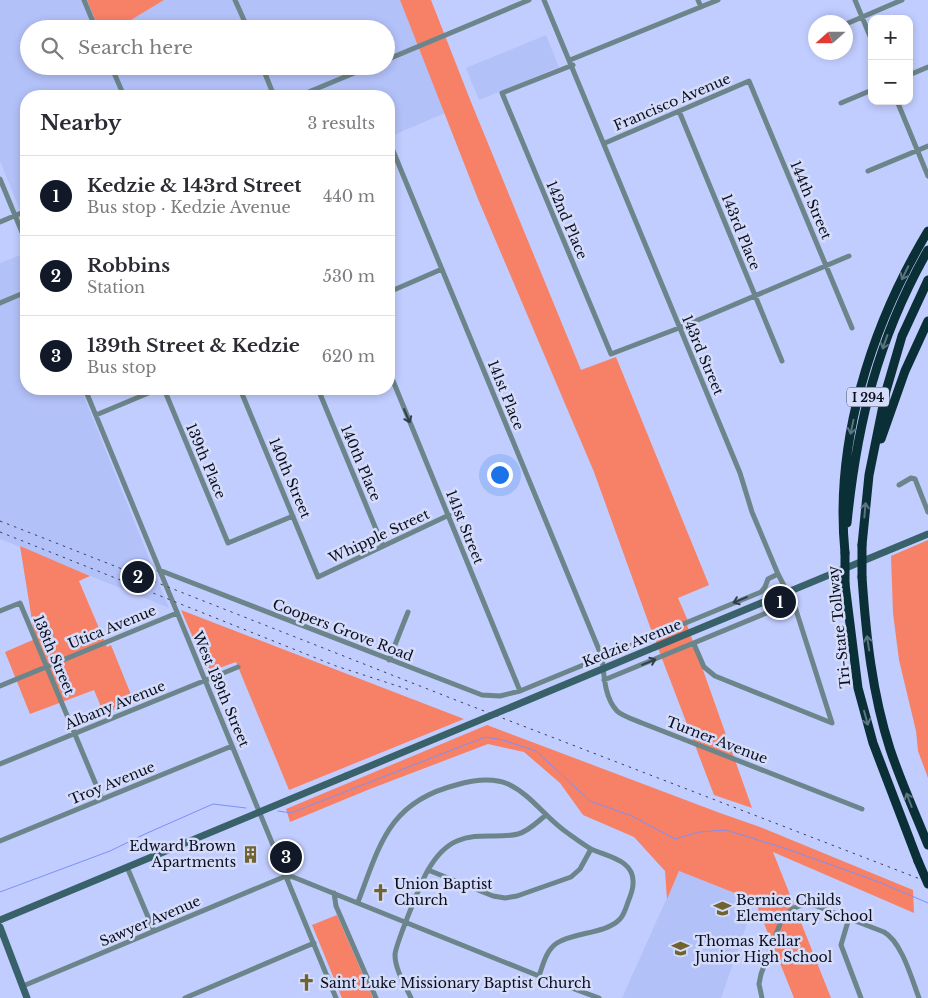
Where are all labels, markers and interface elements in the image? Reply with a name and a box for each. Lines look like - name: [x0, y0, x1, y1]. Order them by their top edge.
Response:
- north arrow: [808, 15, 853, 60]
- map controls: [868, 15, 913, 105]
- button: +: [868, 15, 913, 60]
- search box: [20, 20, 395, 75]
- icon: search: [38, 34, 66, 62]
- text: Search here: [78, 36, 193, 59]
- button: −: [868, 60, 913, 105]
- street label: Francisco Avenue: [611, 69, 733, 135]
- text: Nearby: [40, 110, 121, 136]
- text: 3 results: [307, 113, 375, 133]
- street label: 144th Street: [786, 158, 836, 243]
- text: Kedzie & 143rd Street: [87, 174, 302, 197]
- street label: 142nd Place: [542, 178, 592, 262]
- text: 1: [53, 186, 59, 206]
- text: 440 m: [323, 186, 375, 206]
- street label: 143rd Place: [718, 191, 764, 273]
- text: Bus stop · Kedzie Avenue: [87, 197, 291, 217]
- text: Robbins: [87, 254, 170, 277]
- one-way arrow: [899, 265, 909, 280]
- text: 2: [51, 266, 61, 286]
- text: 530 m: [323, 266, 375, 286]
- text: Station: [87, 277, 145, 297]
- street label: 143rd Street: [678, 312, 728, 398]
- one-way arrow: [880, 333, 889, 349]
- text: 139th Street & Kedzie: [87, 334, 300, 357]
- text: 3: [51, 346, 61, 366]
- text: 620 m: [322, 346, 375, 366]
- text: Bus stop: [87, 357, 156, 377]
- street label: 141st Place: [484, 357, 528, 433]
- road number: I 294: [847, 388, 889, 407]
- one-way arrow: [403, 408, 413, 423]
- one-way arrow: [847, 418, 856, 434]
- street label: 139th Place: [182, 421, 230, 501]
- street label: 140th Place: [337, 422, 385, 504]
- street label: 140th Street: [265, 435, 315, 522]
- your location: [487, 462, 513, 488]
- street label: 141st Street: [442, 487, 488, 567]
- one-way arrow: [861, 502, 870, 518]
- street label: Whipple Street: [325, 505, 433, 568]
- pin: 2: [122, 558, 154, 596]
- street label: Tri-State Tollway: [824, 565, 854, 689]
- pin: 1: [764, 583, 796, 621]
- street label: Coopers Grove Road: [270, 595, 416, 665]
- one-way arrow: [733, 596, 749, 605]
- street label: Utica Avenue: [65, 601, 159, 653]
- street label: 138th Street: [29, 613, 79, 698]
- street label: Kedzie Avenue: [580, 615, 684, 671]
- street label: West 139th Street: [188, 627, 254, 750]
- one-way arrow: [862, 636, 872, 652]
- one-way arrow: [642, 656, 657, 665]
- street label: Albany Avenue: [61, 677, 168, 734]
- one-way arrow: [862, 710, 872, 726]
- street label: Turner Avenue: [664, 712, 770, 768]
- street label: Troy Avenue: [66, 758, 158, 808]
- one-way arrow: [904, 793, 913, 808]
- place label: Edward Brown Apartments: [129, 837, 236, 871]
- pin: 3: [270, 838, 302, 876]
- building icon: Edward Brown Apartments: [240, 844, 260, 864]
- place label: Union Baptist Church: [394, 875, 493, 909]
- church icon: Union Baptist Church: [370, 882, 390, 902]
- place label: Bernice Childs Elementary School: [736, 891, 873, 925]
- street label: Sawyer Avenue: [97, 892, 203, 950]
- school or university icon: Bernice Childs Elementary School: [712, 898, 732, 918]
- place label: Thomas Kellar Junior High School: [693, 932, 833, 966]
- school or university icon: Thomas Kellar Junior High School: [671, 939, 691, 959]
- church icon: Saint Luke Missionary Baptist Church: [296, 973, 316, 993]
- place label: Saint Luke Missionary Baptist Church: [320, 974, 592, 992]

